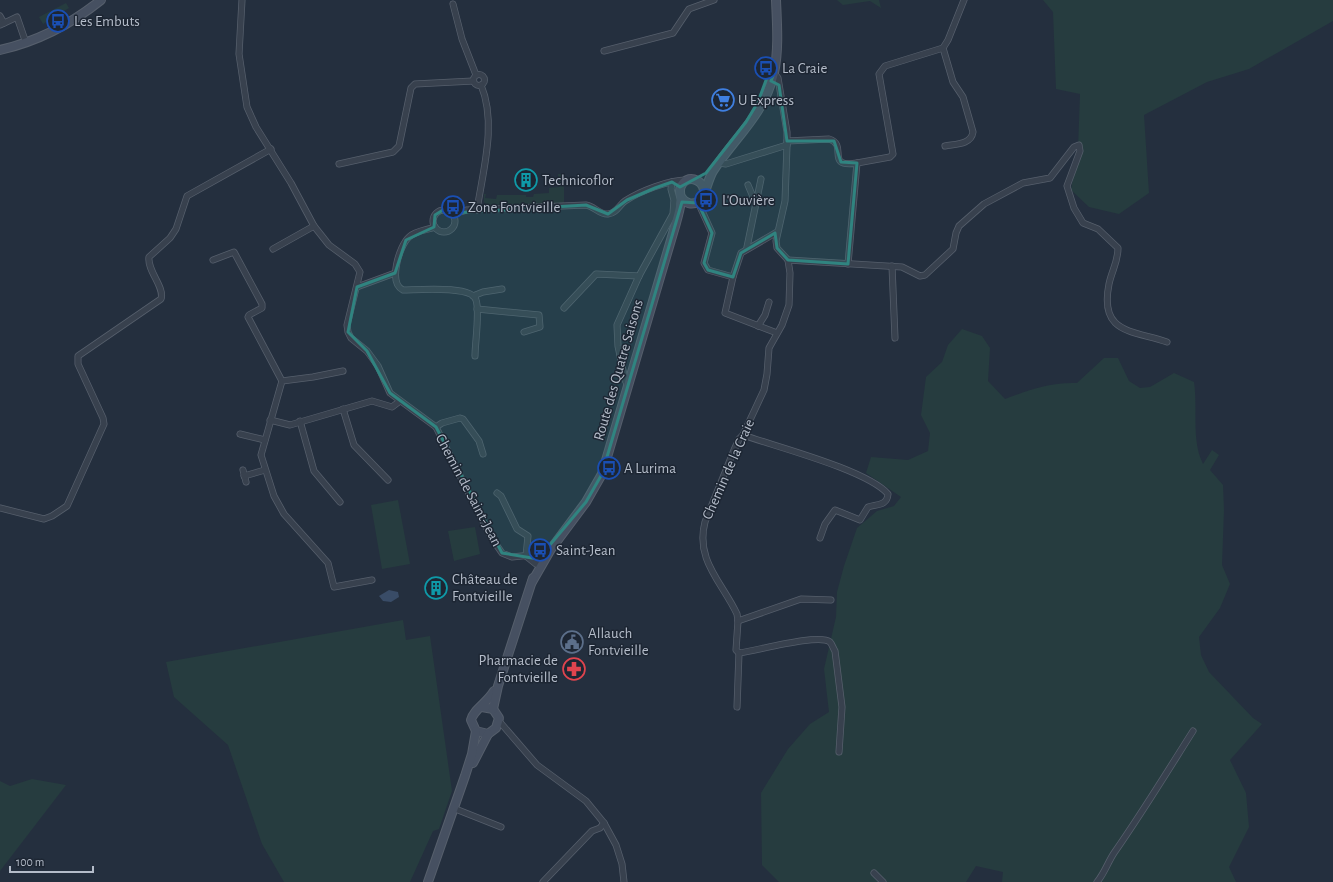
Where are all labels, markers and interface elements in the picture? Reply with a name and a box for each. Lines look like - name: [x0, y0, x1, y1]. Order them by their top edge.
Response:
- bus stop icon: Les Embuts: [45, 8, 71, 34]
- place label: Les Embuts: [74, 14, 140, 29]
- bus stop icon: La Craie: [753, 55, 779, 81]
- place label: La Craie: [782, 61, 827, 76]
- supermarket icon: U Express: [710, 87, 736, 113]
- place label: U Express: [738, 93, 794, 108]
- building icon: Technicoflor: [513, 167, 539, 193]
- place label: Technicoflor: [542, 173, 614, 188]
- bus stop icon: L'Ouvière: [693, 187, 719, 213]
- place label: L'Ouvière: [722, 193, 775, 208]
- bus stop icon: Zone Fontvieille: [440, 194, 466, 220]
- place label: Zone Fontvieille: [468, 200, 561, 215]
- street label: Route des Quatre Saisons: [591, 298, 646, 442]
- street label: Chemin de la Craie: [700, 417, 757, 522]
- street label: Chemin de Saint-Jean: [433, 431, 505, 549]
- bus stop icon: A Lurima: [596, 455, 622, 481]
- place label: A Lurima: [624, 461, 676, 476]
- bus stop icon: Saint-Jean: [527, 537, 553, 563]
- place label: Saint-Jean: [556, 543, 616, 558]
- place label: Château de Fontvieille: [452, 572, 518, 604]
- building icon: Château de Fontvieille: [423, 575, 449, 601]
- place label: Allauch Fontvieille: [588, 626, 649, 658]
- public building icon: Allauch Fontvieille: [559, 629, 585, 655]
- place label: Pharmacie de Fontvieille: [478, 653, 558, 685]
- pharmacy icon: Pharmacie de Fontvieille: [561, 656, 587, 682]
- scale bar: [10, 848, 93, 874]
- text: 100 m: [16, 856, 44, 868]

